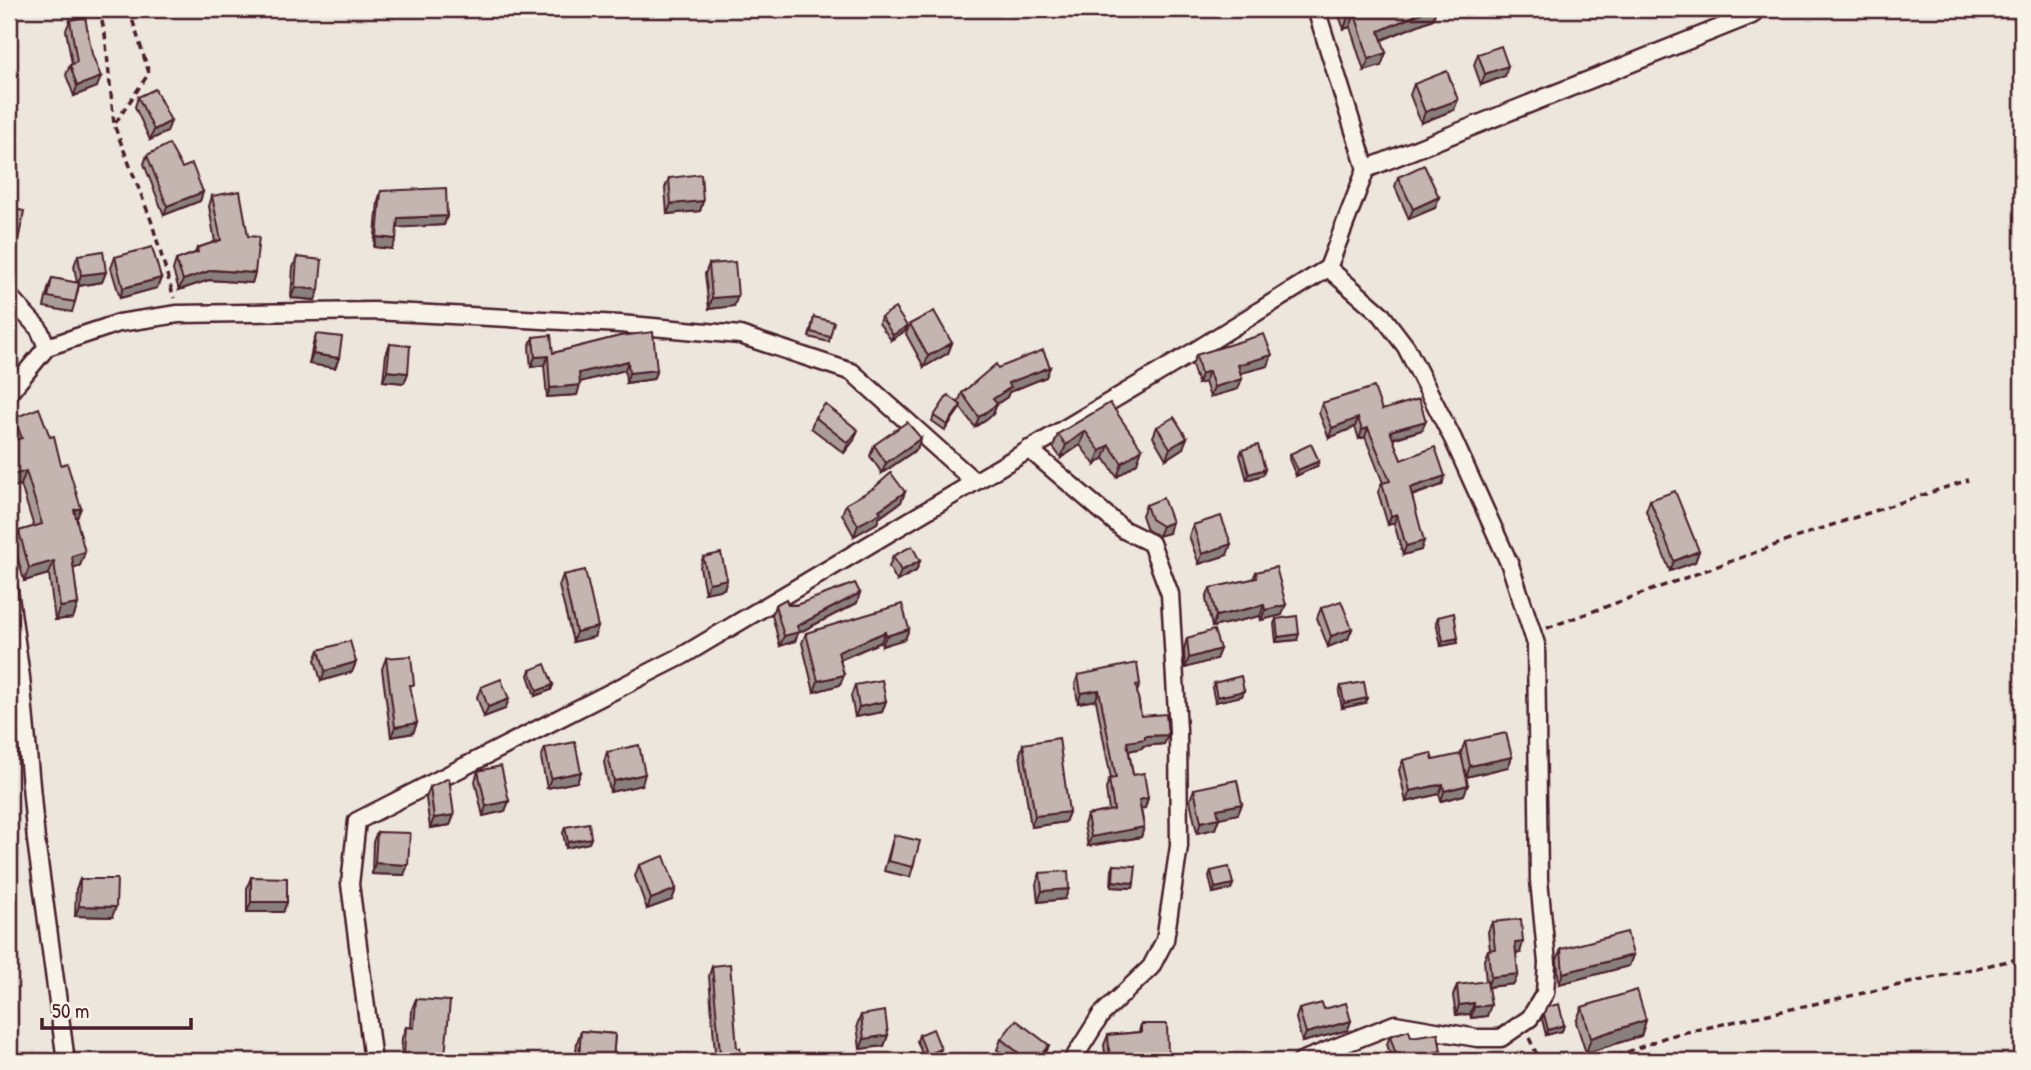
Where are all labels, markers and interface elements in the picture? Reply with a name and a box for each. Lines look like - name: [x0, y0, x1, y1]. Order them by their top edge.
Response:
- scale bar: [42, 986, 191, 1030]
- text: 50 m: [52, 996, 89, 1025]

